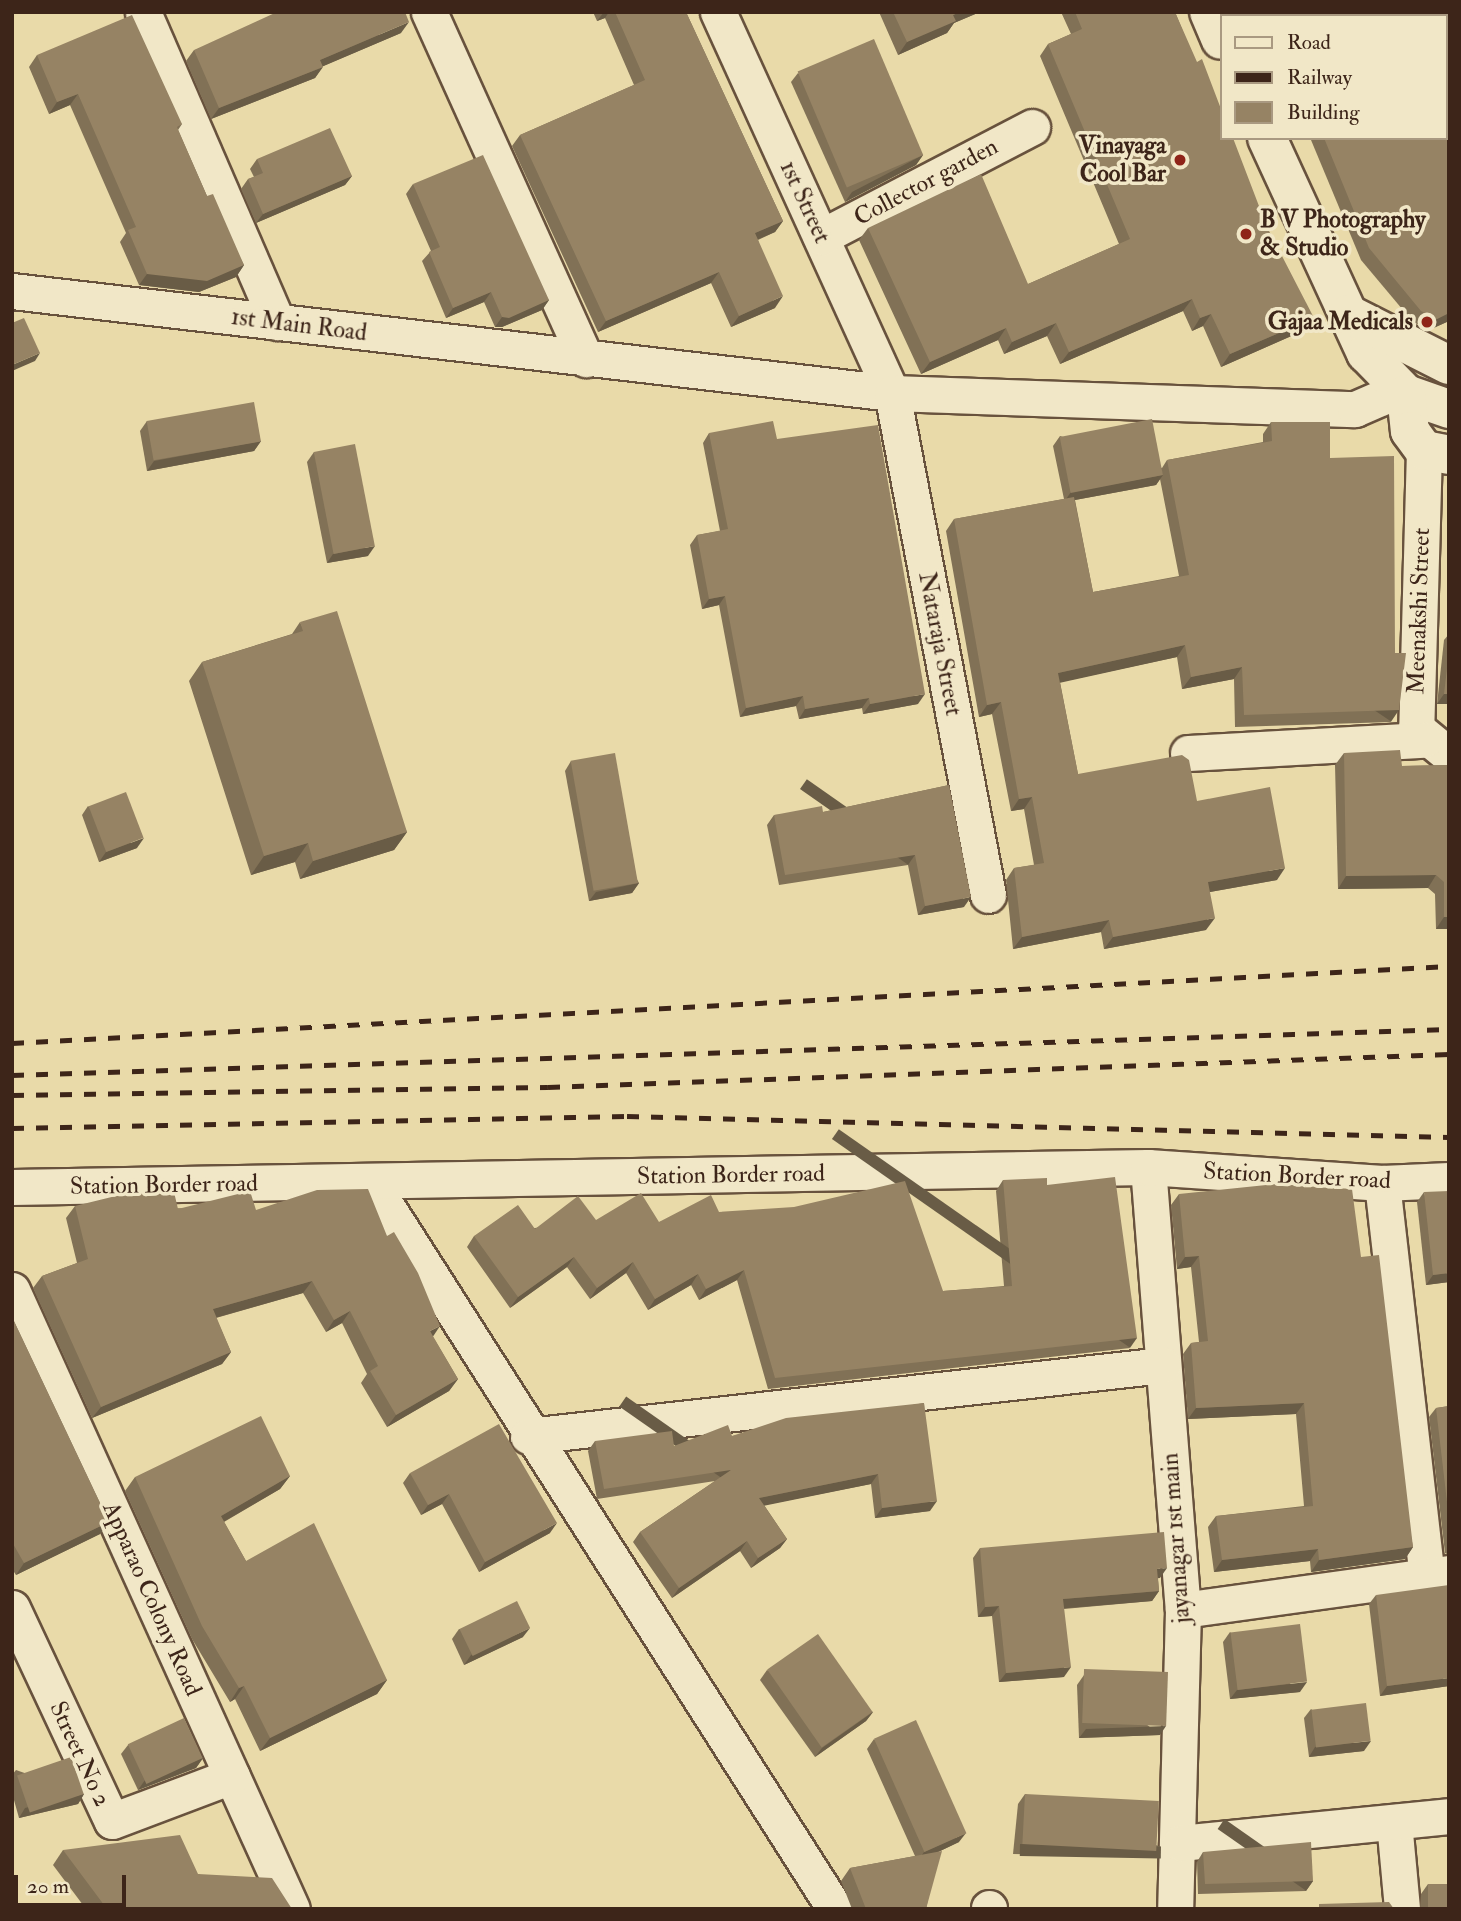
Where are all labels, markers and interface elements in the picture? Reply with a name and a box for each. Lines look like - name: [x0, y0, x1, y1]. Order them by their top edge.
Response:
- legend: [1220, 14, 1447, 140]
- text: Road: [1287, 29, 1331, 56]
- text: Railway: [1287, 64, 1352, 91]
- text: Building: [1287, 99, 1360, 126]
- street label: Collector garden: [849, 132, 1003, 232]
- place label: Vinayaga Cool Bar: [1079, 132, 1166, 188]
- marker: Vinayaga Cool Bar: [1172, 152, 1188, 168]
- street label: 1st Street: [773, 156, 837, 248]
- place label: B V Photography & Studio: [1260, 206, 1426, 262]
- marker: B V Photography & Studio: [1238, 226, 1254, 242]
- street label: 1st Main Road: [229, 302, 369, 348]
- place label: Gajaa Medicals: [1268, 308, 1413, 336]
- marker: Gajaa Medicals: [1419, 314, 1435, 330]
- street label: Meenakshi Street: [1402, 527, 1436, 695]
- street label: Nataraja Street: [912, 570, 968, 718]
- street label: Station Border road: [1202, 1157, 1392, 1195]
- street label: Station Border road: [637, 1159, 825, 1191]
- street label: Station Border road: [70, 1169, 258, 1201]
- street label: jayanagar 1st main: [1156, 1452, 1196, 1624]
- street label: Apparao Colony Road: [96, 1498, 208, 1700]
- street label: Street No 2: [43, 1697, 117, 1811]
- scale bar: [18, 1862, 130, 1906]
- text: 20 m: [27, 1873, 69, 1900]

